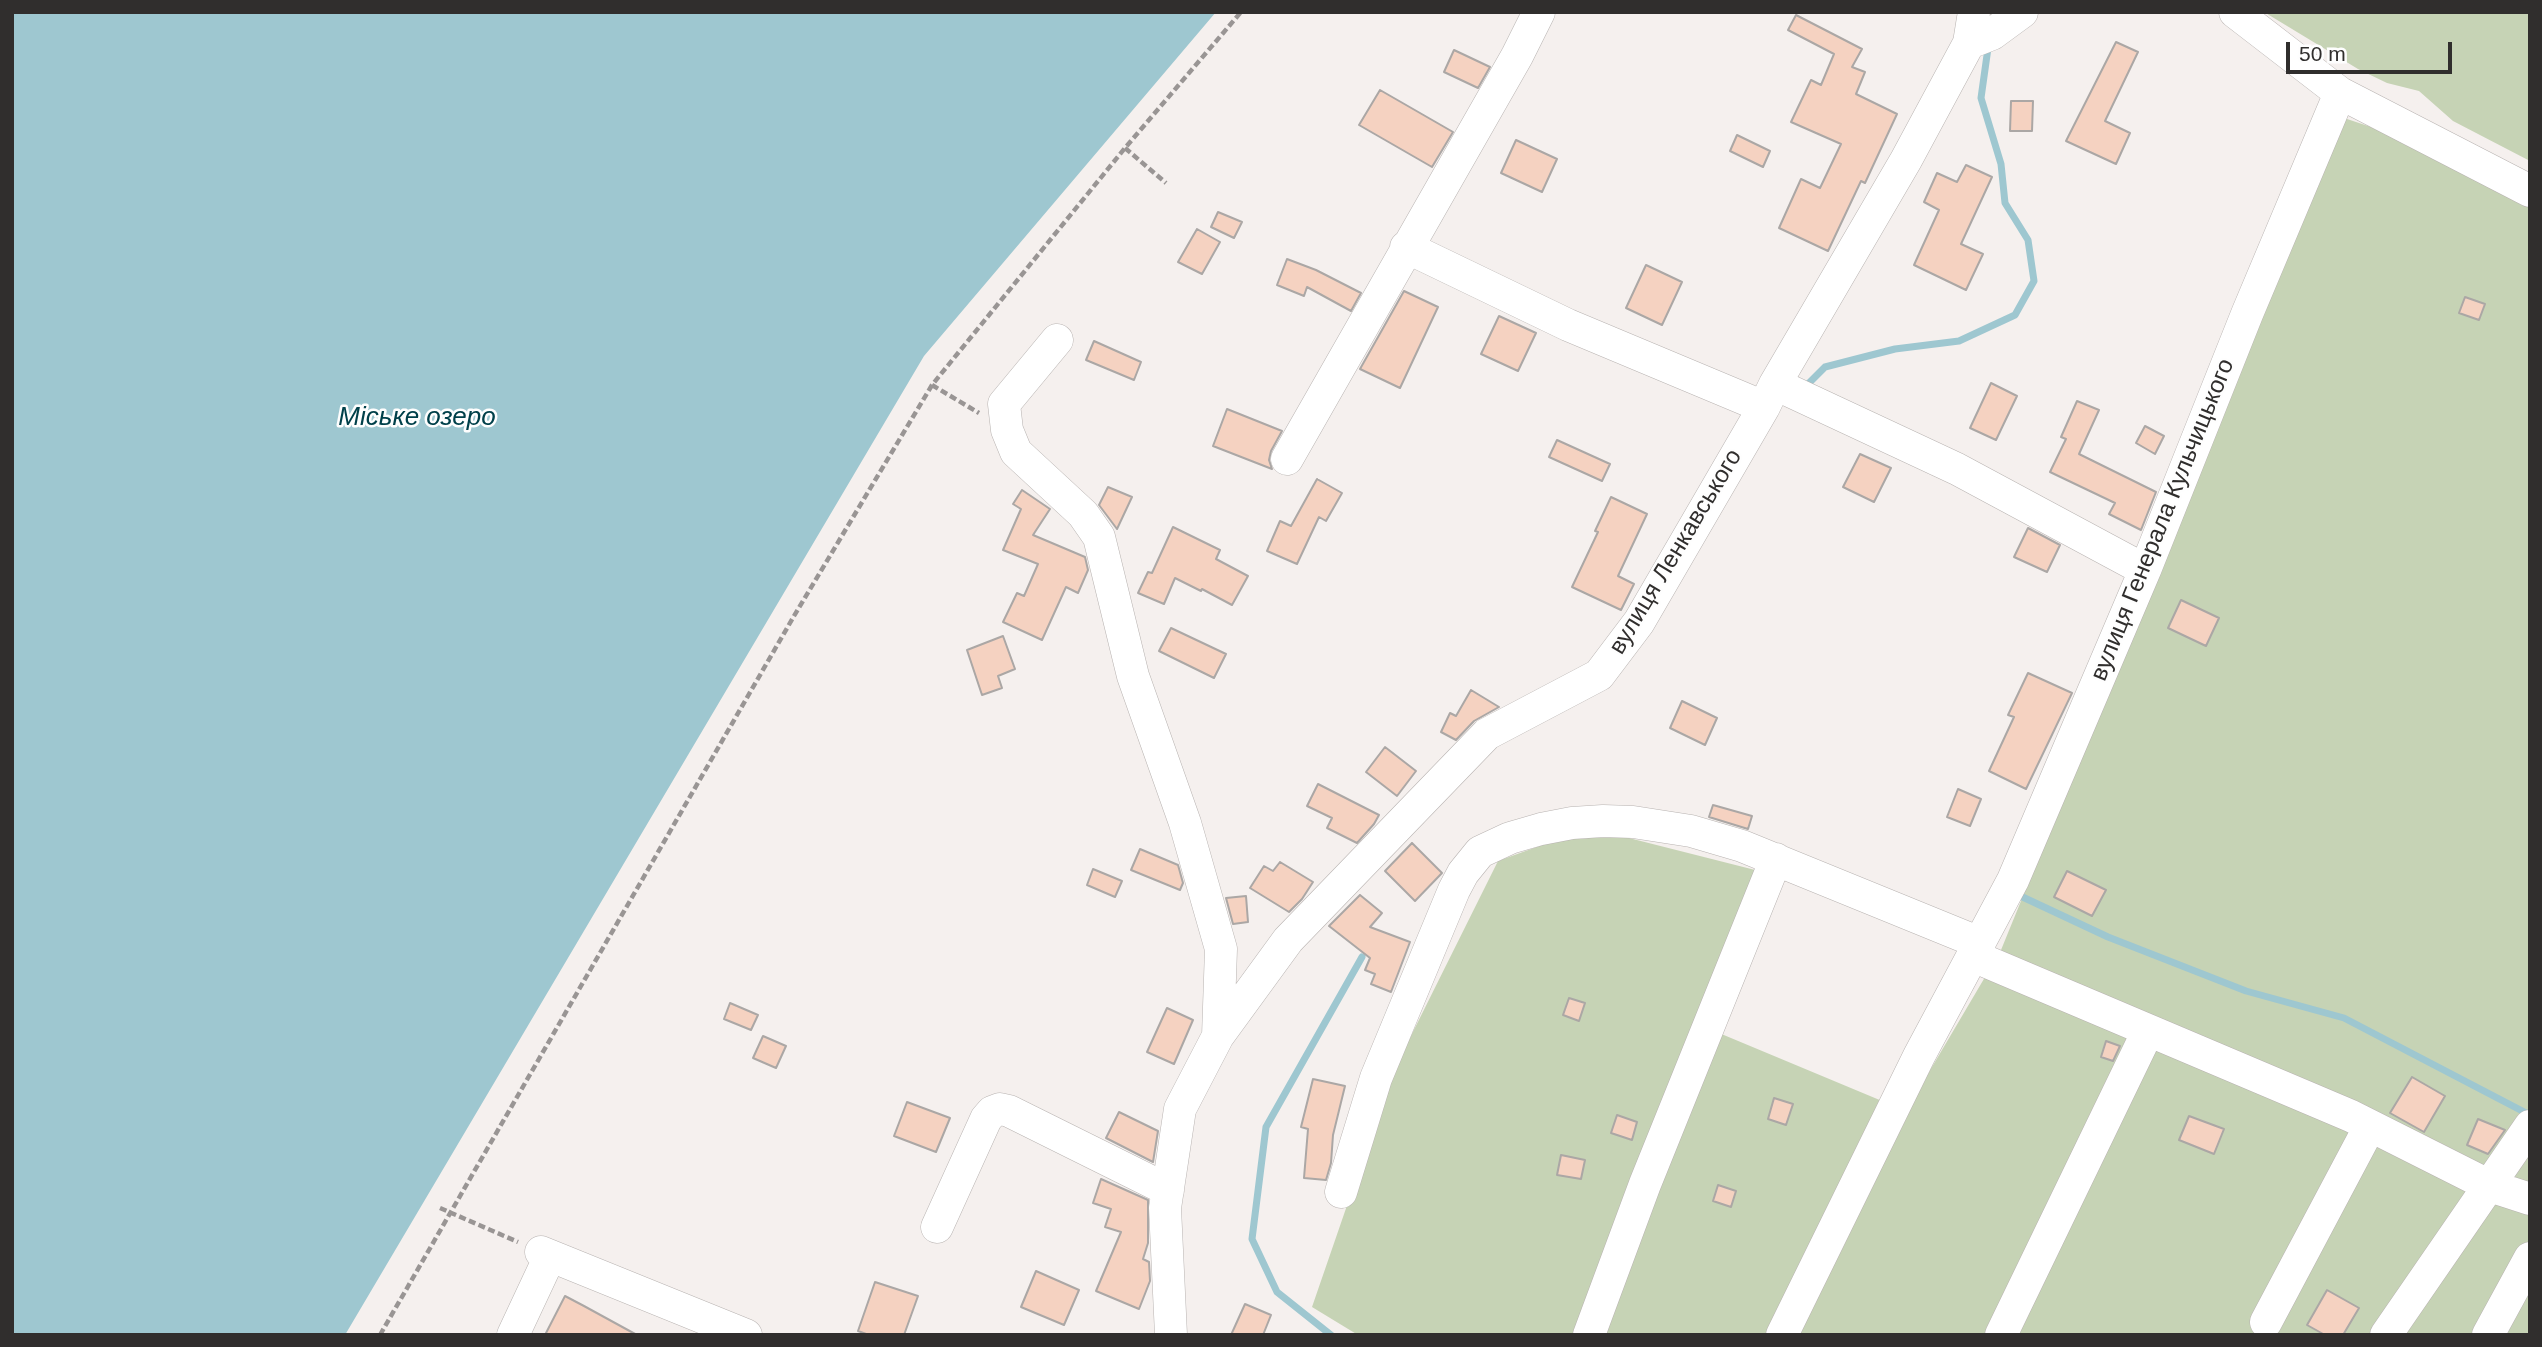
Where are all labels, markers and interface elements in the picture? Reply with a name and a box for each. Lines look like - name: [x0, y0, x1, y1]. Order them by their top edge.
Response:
- scale bar: [2290, 28, 2456, 72]
- text: 50 m: [2299, 42, 2346, 65]
- street label: вулиця Генерала Кульчицького: [2085, 355, 2241, 685]
- water label: Міське озеро: [338, 402, 496, 434]
- street label: вулиця Ленкавського: [1603, 444, 1749, 660]

